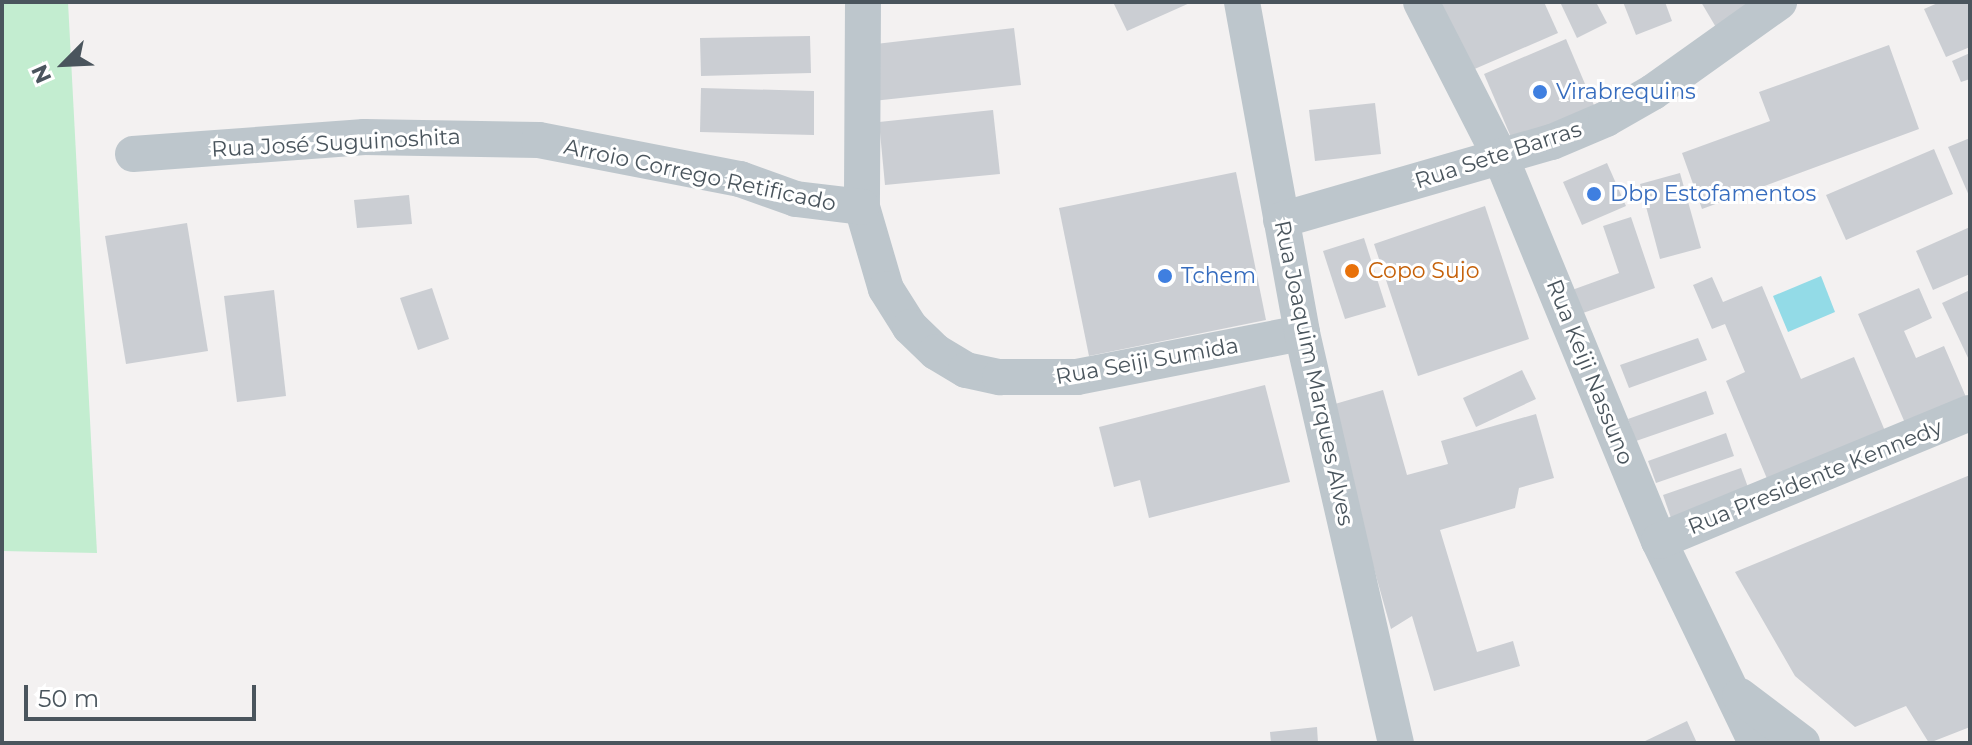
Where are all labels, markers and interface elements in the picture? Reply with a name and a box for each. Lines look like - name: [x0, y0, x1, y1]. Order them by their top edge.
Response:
- north arrow: [24, 24, 104, 104]
- text: N: [26, 60, 58, 88]
- place label: Virabrequins: [1556, 79, 1696, 105]
- marker: Virabrequins: [1531, 83, 1549, 101]
- street label: Rua Sete Barras: [1411, 116, 1585, 194]
- street label: Rua José Suguinoshita: [211, 123, 461, 163]
- street label: Arroio Corrego Retificado: [562, 133, 838, 217]
- place label: Dbp Estofamentos: [1610, 181, 1816, 207]
- marker: Dbp Estofamentos: [1585, 185, 1603, 203]
- street label: Rua Joaquim Marques Alves: [1269, 218, 1359, 528]
- place label: Copo Sujo: [1368, 258, 1480, 284]
- marker: Copo Sujo: [1343, 262, 1361, 280]
- place label: Tchem: [1181, 263, 1256, 289]
- marker: Tchem: [1156, 267, 1174, 285]
- street label: Rua Keiji Nassuno: [1541, 276, 1639, 468]
- street label: Rua Seiji Sumida: [1053, 332, 1241, 390]
- street label: Rua Presidente Kennedy: [1684, 414, 1946, 540]
- scale bar: [28, 669, 260, 719]
- text: 50 m: [38, 684, 99, 713]

